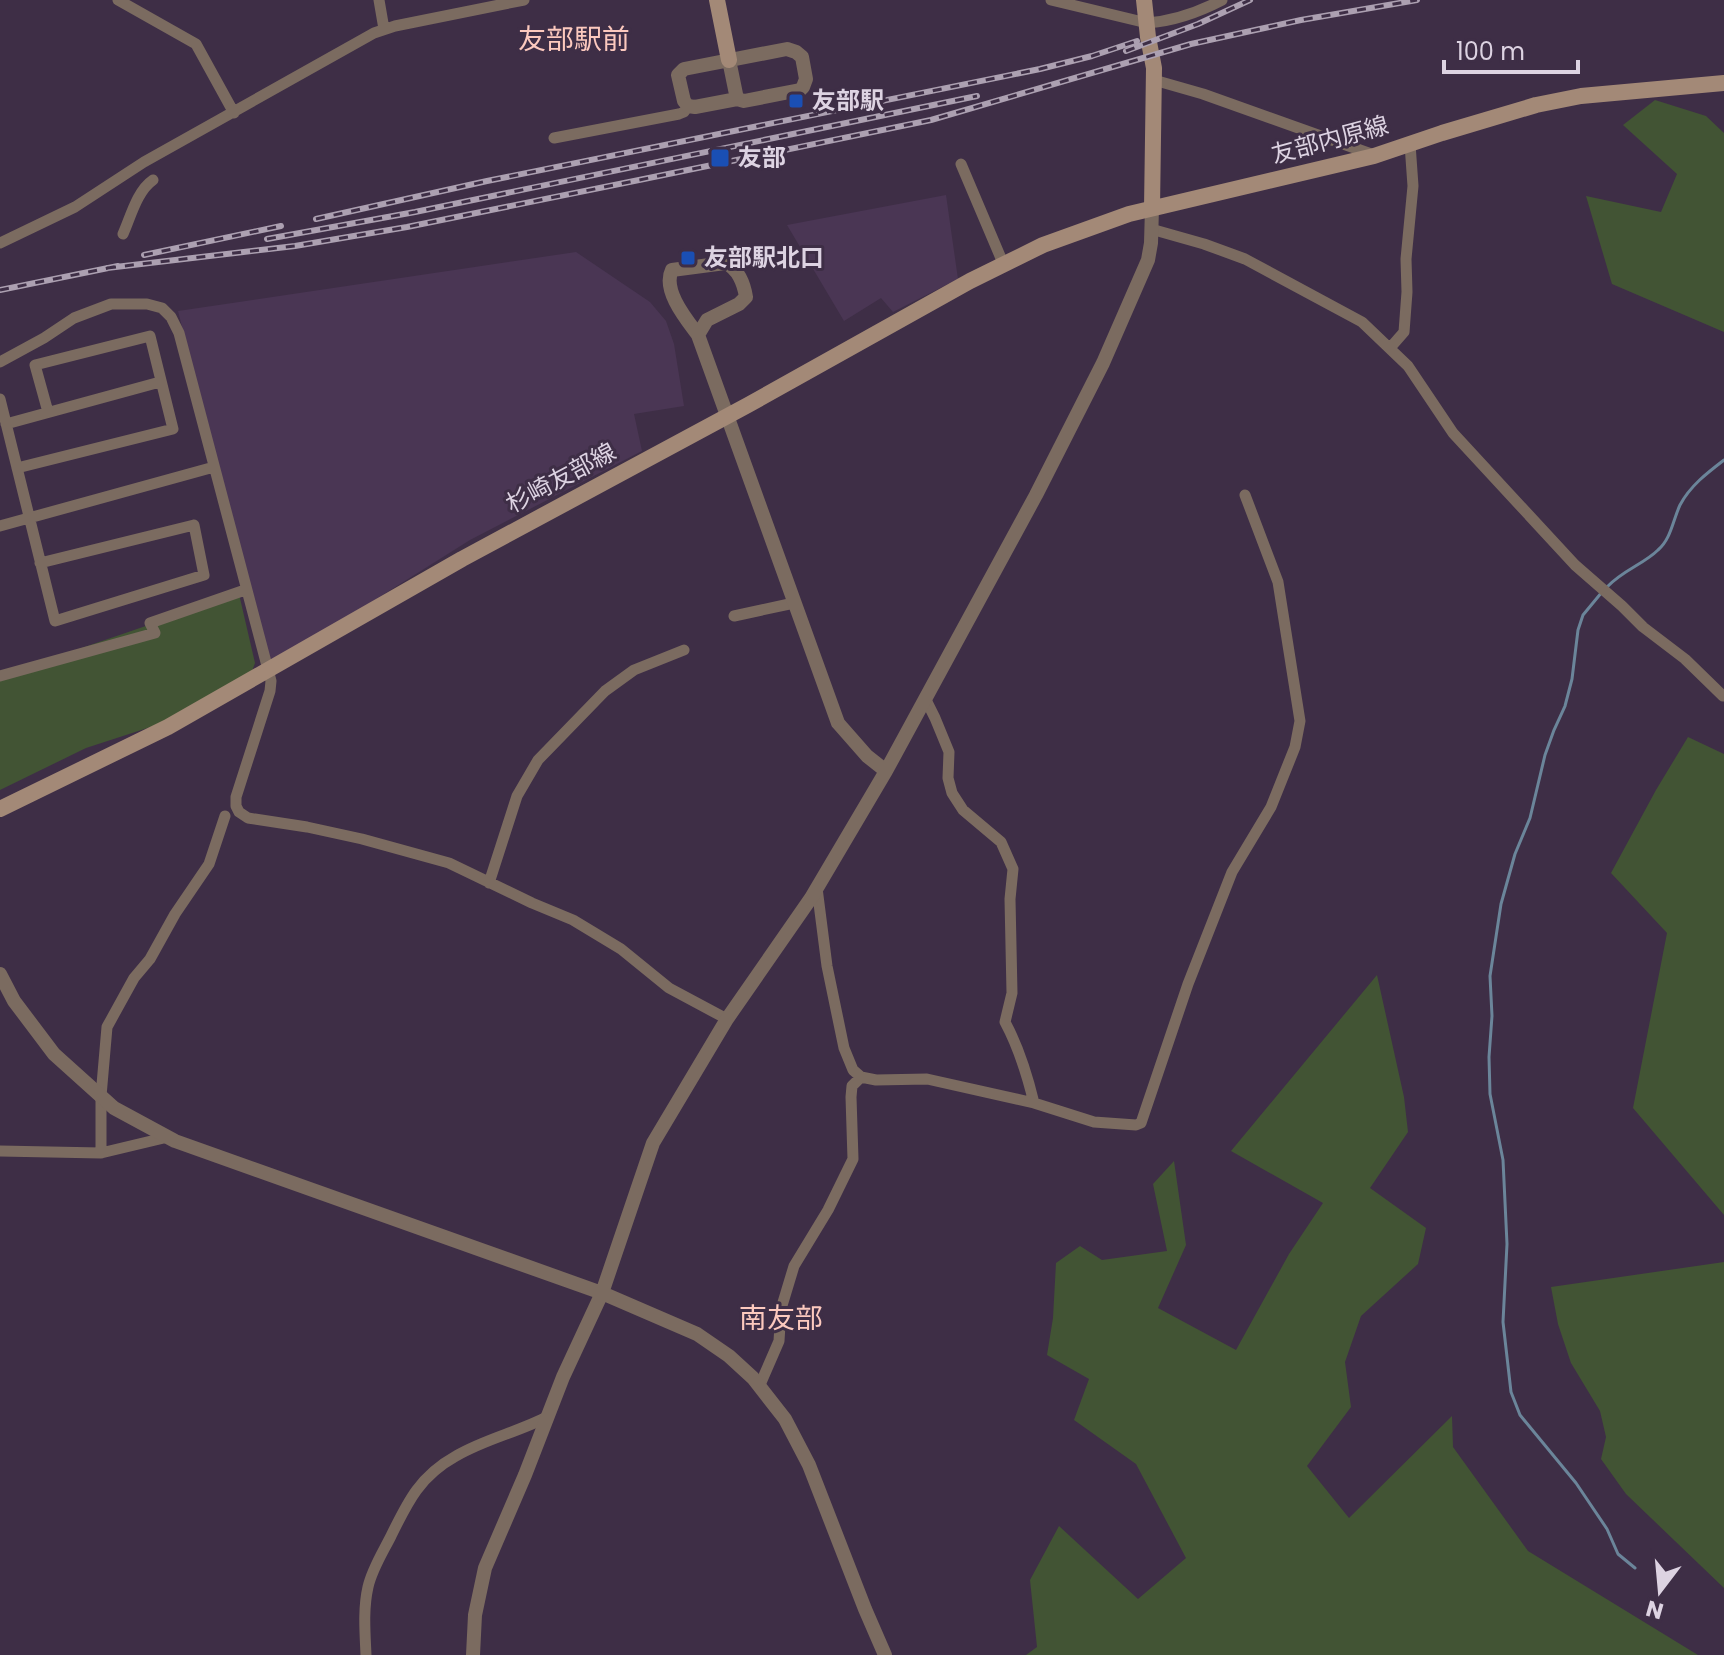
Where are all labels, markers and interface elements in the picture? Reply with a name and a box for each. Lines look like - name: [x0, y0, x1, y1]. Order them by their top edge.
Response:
- district label: 友部駅前: [518, 20, 630, 59]
- scale bar: [1444, 24, 1578, 74]
- text: 100 m: [1456, 35, 1525, 68]
- place label: 友部駅: [812, 84, 884, 117]
- marker: 友部駅: [787, 92, 805, 110]
- street label: 友部内原線: [1268, 108, 1392, 171]
- place label: 友部: [738, 141, 786, 174]
- marker: 友部: [709, 147, 731, 169]
- place label: 友部駅北口: [704, 241, 824, 274]
- marker: 友部駅北口: [679, 249, 697, 267]
- street label: 杉崎友部線: [500, 435, 621, 520]
- district label: 南友部: [739, 1299, 823, 1338]
- north arrow: [1620, 1551, 1700, 1631]
- text: N: [1642, 1593, 1667, 1627]

